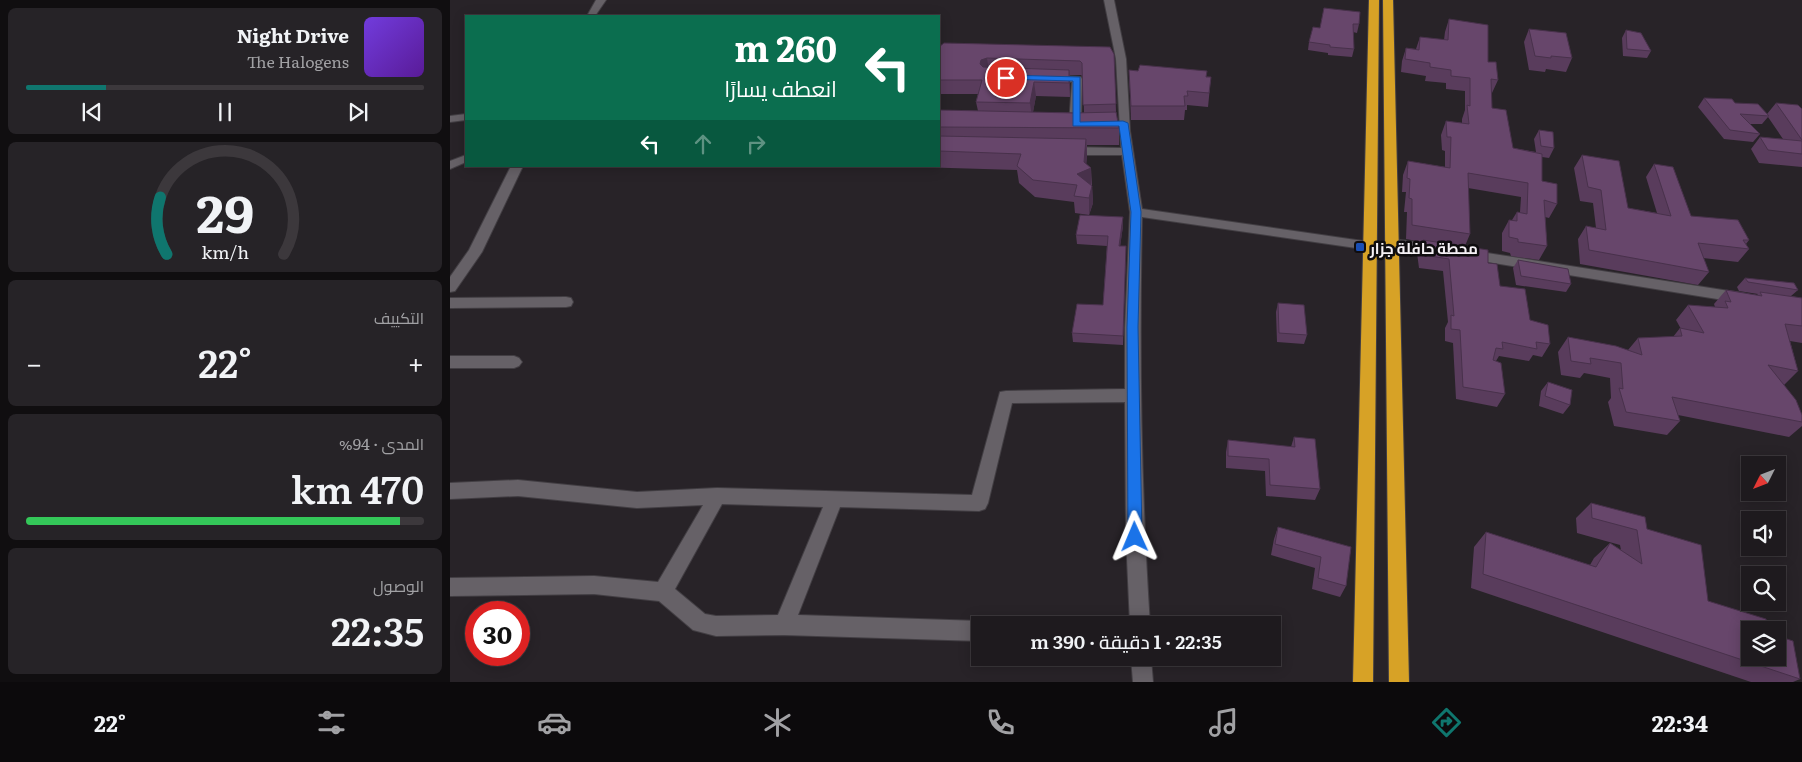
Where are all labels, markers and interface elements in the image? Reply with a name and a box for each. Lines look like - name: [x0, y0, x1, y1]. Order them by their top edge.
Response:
- text: Night Drive: [237, 21, 349, 49]
- text: 260 m: [734, 21, 837, 73]
- icon: left: [855, 35, 920, 100]
- text: The Halogens: [247, 49, 349, 73]
- pin: [985, 57, 1027, 99]
- icon: arrive: [992, 64, 1020, 92]
- text: انعطف يسارًا: [724, 71, 837, 104]
- icon: previous: [78, 98, 106, 126]
- icon: pause: [211, 98, 239, 126]
- icon: next: [344, 98, 372, 126]
- icon: left: [636, 130, 664, 158]
- icon: ahead: [689, 130, 717, 158]
- icon: right: [742, 130, 770, 158]
- text: 29: [196, 172, 254, 249]
- place label: محطة حافلة جزار: [1369, 236, 1478, 259]
- text: km/h: [201, 238, 249, 265]
- marker: محطة حافلة جزار: [1354, 241, 1366, 253]
- text: التكييف: [374, 305, 424, 329]
- text: 22°: [198, 333, 252, 390]
- text: −: [26, 341, 42, 383]
- text: +: [408, 341, 424, 383]
- text: المدى · 94%: [339, 431, 424, 455]
- north arrow: [1741, 456, 1786, 501]
- map controls: [1741, 456, 1786, 666]
- text: 470 km: [291, 459, 424, 516]
- position arrow: [1108, 510, 1160, 562]
- button: sound: [1741, 511, 1786, 556]
- button: search: [1741, 566, 1786, 611]
- text: الوصول: [373, 573, 424, 597]
- text: 22:35: [331, 601, 424, 658]
- speed limit sign: 30: [465, 601, 530, 666]
- button: layers: [1741, 621, 1786, 666]
- text: 22:35 · 1 دقيقة · 390 m: [1030, 627, 1222, 655]
- icon: filters: [314, 705, 349, 740]
- icon: car: [537, 705, 572, 740]
- icon: climate: [760, 705, 795, 740]
- icon: phone: [983, 705, 1018, 740]
- icon: music: [1206, 705, 1241, 740]
- icon: directions: [1429, 705, 1464, 740]
- text: 22°: [94, 706, 126, 739]
- text: 22:34: [1652, 706, 1708, 739]

